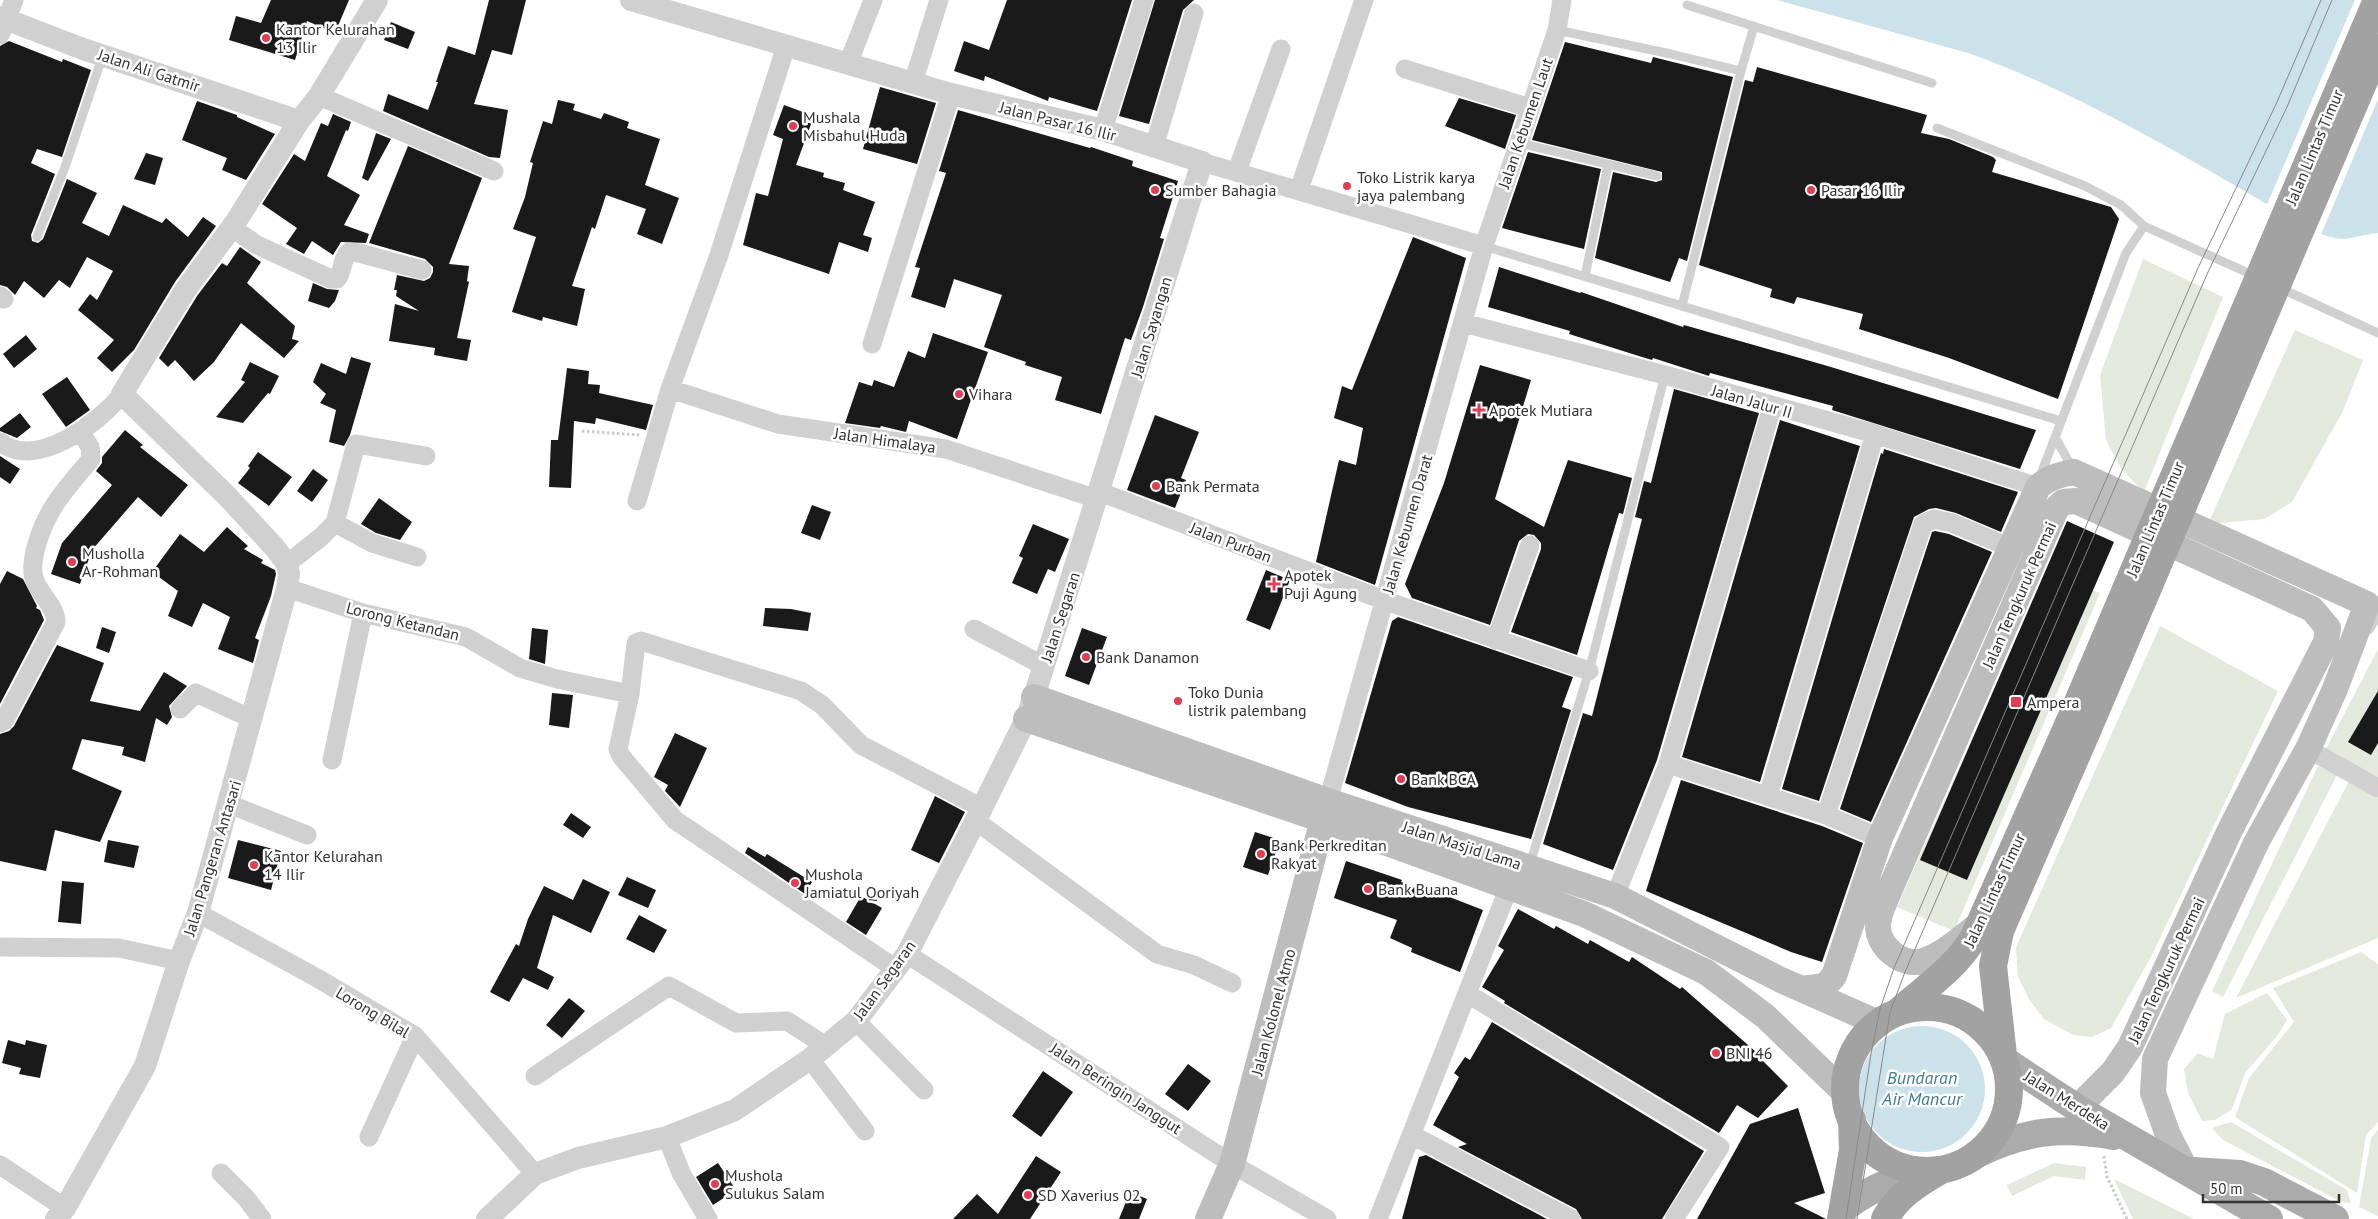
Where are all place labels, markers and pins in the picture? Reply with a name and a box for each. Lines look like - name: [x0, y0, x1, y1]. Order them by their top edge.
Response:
- place label: Kantor Kelurahan 13 Ilir: [276, 19, 395, 57]
- marker: Kantor Kelurahan 13 Ilir: [260, 32, 272, 44]
- place label: Mushala Misbahul Huda: [803, 107, 906, 145]
- marker: Mushala Misbahul Huda: [787, 120, 799, 132]
- place label: Toko Listrik karya jaya palembang: [1357, 167, 1475, 205]
- place label: Sumber Bahagia: [1165, 180, 1276, 200]
- marker: Toko Listrik karya jaya palembang: [1341, 180, 1353, 192]
- place label: Pasar 16 Ilir: [1821, 180, 1903, 200]
- marker: Sumber Bahagia: [1149, 184, 1161, 196]
- marker: Pasar 16 Ilir: [1805, 184, 1817, 196]
- place label: Vihara: [968, 384, 1012, 404]
- marker: Vihara: [953, 388, 965, 400]
- place label: Apotek Mutiara: [1489, 400, 1593, 420]
- marker: Apotek Mutiara: [1473, 404, 1485, 416]
- place label: Bank Permata: [1166, 476, 1260, 496]
- marker: Bank Permata: [1150, 480, 1162, 492]
- place label: Musholla Ar-Rohman: [82, 543, 158, 581]
- marker: Musholla Ar-Rohman: [66, 556, 78, 568]
- place label: Apotek Puji Agung: [1284, 565, 1357, 603]
- marker: Apotek Puji Agung: [1268, 578, 1280, 590]
- place label: Bank Danamon: [1096, 647, 1199, 667]
- marker: Bank Danamon: [1080, 651, 1092, 663]
- place label: Toko Dunia listrik palembang: [1188, 682, 1307, 720]
- place label: Ampera: [2027, 692, 2080, 712]
- marker: Toko Dunia listrik palembang: [1172, 695, 1184, 707]
- marker: Ampera: [2009, 695, 2023, 709]
- place label: Bank BCA: [1411, 769, 1477, 789]
- marker: Bank BCA: [1395, 773, 1407, 785]
- place label: Bank Perkreditan Rakyat: [1271, 835, 1387, 873]
- place label: Kantor Kelurahan 14 Ilir: [264, 846, 383, 884]
- marker: Bank Perkreditan Rakyat: [1255, 848, 1267, 860]
- marker: Kantor Kelurahan 14 Ilir: [248, 859, 260, 871]
- place label: Mushola Jamiatul Qoriyah: [804, 864, 919, 902]
- marker: Mushola Jamiatul Qoriyah: [789, 877, 801, 889]
- place label: Bank Buana: [1378, 879, 1458, 899]
- marker: Bank Buana: [1362, 883, 1374, 895]
- place label: BNI 46: [1726, 1043, 1772, 1063]
- marker: BNI 46: [1710, 1047, 1722, 1059]
- place label: Mushola Sulukus Salam: [725, 1165, 825, 1203]
- marker: Mushola Sulukus Salam: [709, 1178, 721, 1190]
- place label: SD Xaverius 02: [1038, 1185, 1141, 1205]
- marker: SD Xaverius 02: [1022, 1189, 1034, 1201]

